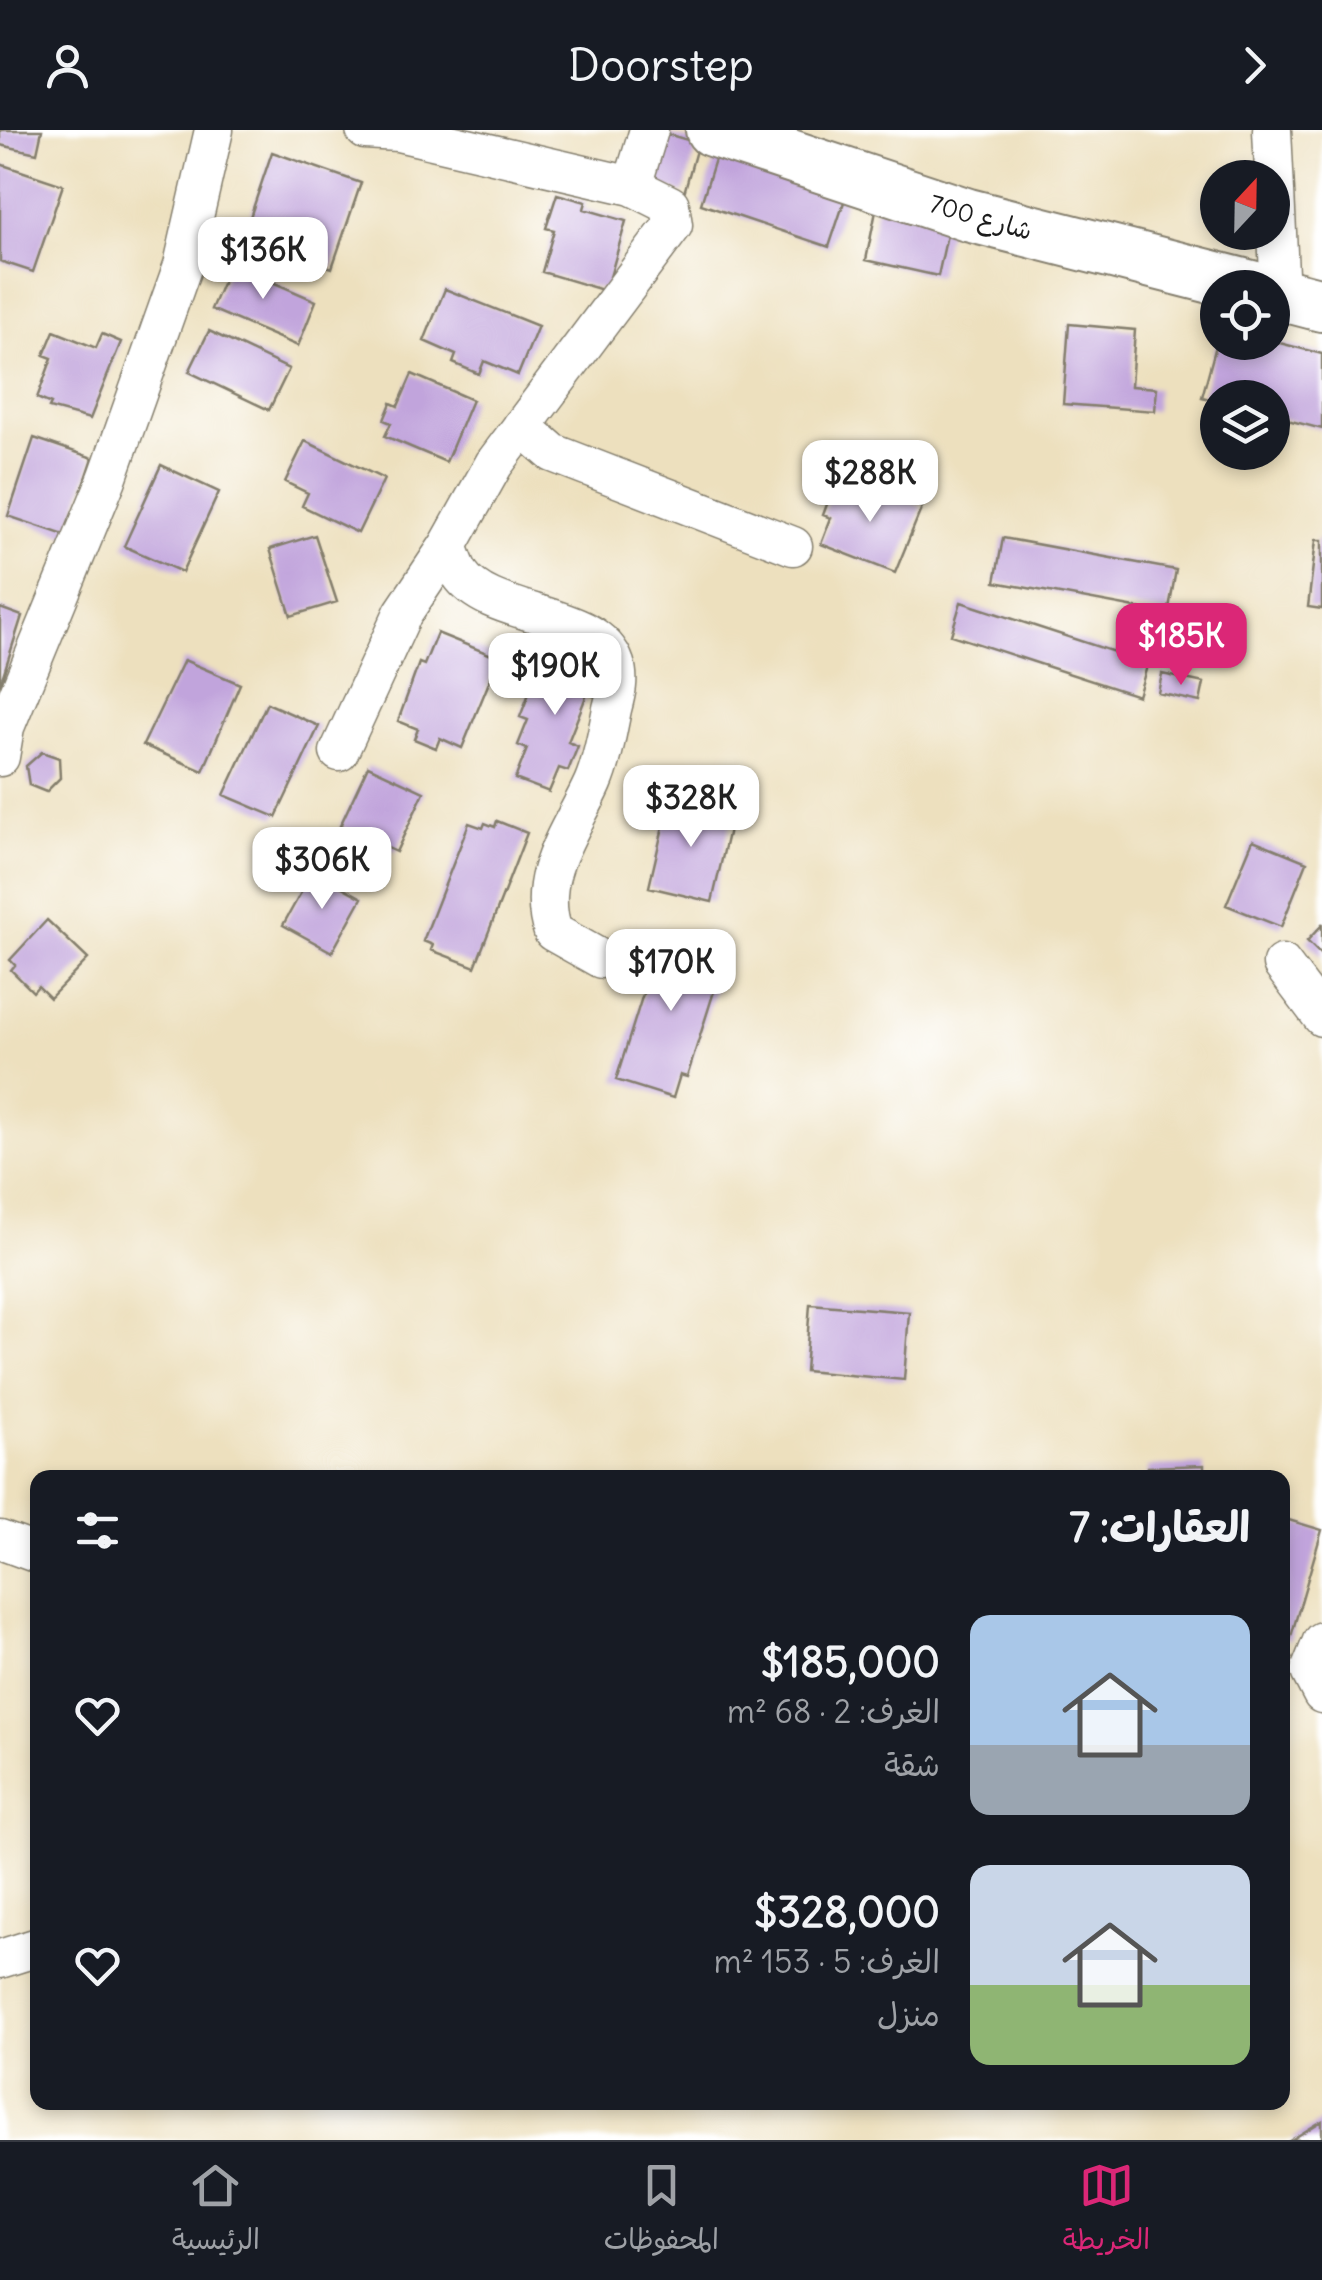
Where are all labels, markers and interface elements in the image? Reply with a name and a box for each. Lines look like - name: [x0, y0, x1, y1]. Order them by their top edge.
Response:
- text: Doorstep: [568, 37, 754, 93]
- icon: person: [40, 38, 95, 93]
- icon: forward: [1227, 38, 1282, 93]
- north arrow: [1200, 160, 1290, 250]
- map controls: [1200, 160, 1290, 470]
- street label: شارع 700: [925, 187, 1036, 249]
- pin: $136K: [193, 217, 333, 302]
- text: $136K: [220, 229, 306, 270]
- button: locate: [1200, 270, 1290, 360]
- button: layers: [1200, 380, 1290, 470]
- pin: $288K: [800, 440, 940, 525]
- text: $288K: [824, 452, 916, 493]
- pin: $185K: [1111, 603, 1251, 688]
- text: $185K: [1138, 615, 1224, 656]
- pin: $190K: [485, 633, 625, 718]
- text: $190K: [510, 645, 600, 686]
- pin: $328K: [621, 765, 761, 850]
- text: $328K: [645, 777, 737, 818]
- pin: $306K: [252, 827, 392, 912]
- text: $306K: [274, 839, 370, 880]
- pin: $170K: [601, 929, 741, 1014]
- text: $170K: [628, 941, 714, 982]
- text: العقارات: 7: [1069, 1501, 1250, 1553]
- icon: filters: [70, 1503, 125, 1558]
- text: $185,000: [761, 1636, 940, 1688]
- icon: home: [1050, 1655, 1170, 1775]
- icon: heart: [70, 1688, 125, 1743]
- text: الغرف: 2 · 68 m²: [727, 1691, 940, 1732]
- text: شقة: [884, 1744, 940, 1785]
- text: $328,000: [754, 1886, 940, 1938]
- icon: home: [1050, 1905, 1170, 2025]
- icon: heart: [70, 1938, 125, 1993]
- text: الغرف: 5 · 153 m²: [714, 1941, 940, 1982]
- text: منزل: [877, 1994, 940, 2035]
- tab: الرئيسية: [172, 2158, 260, 2264]
- tab: المحفوظات: [604, 2158, 719, 2264]
- tab: الخريطة: [1063, 2158, 1150, 2264]

